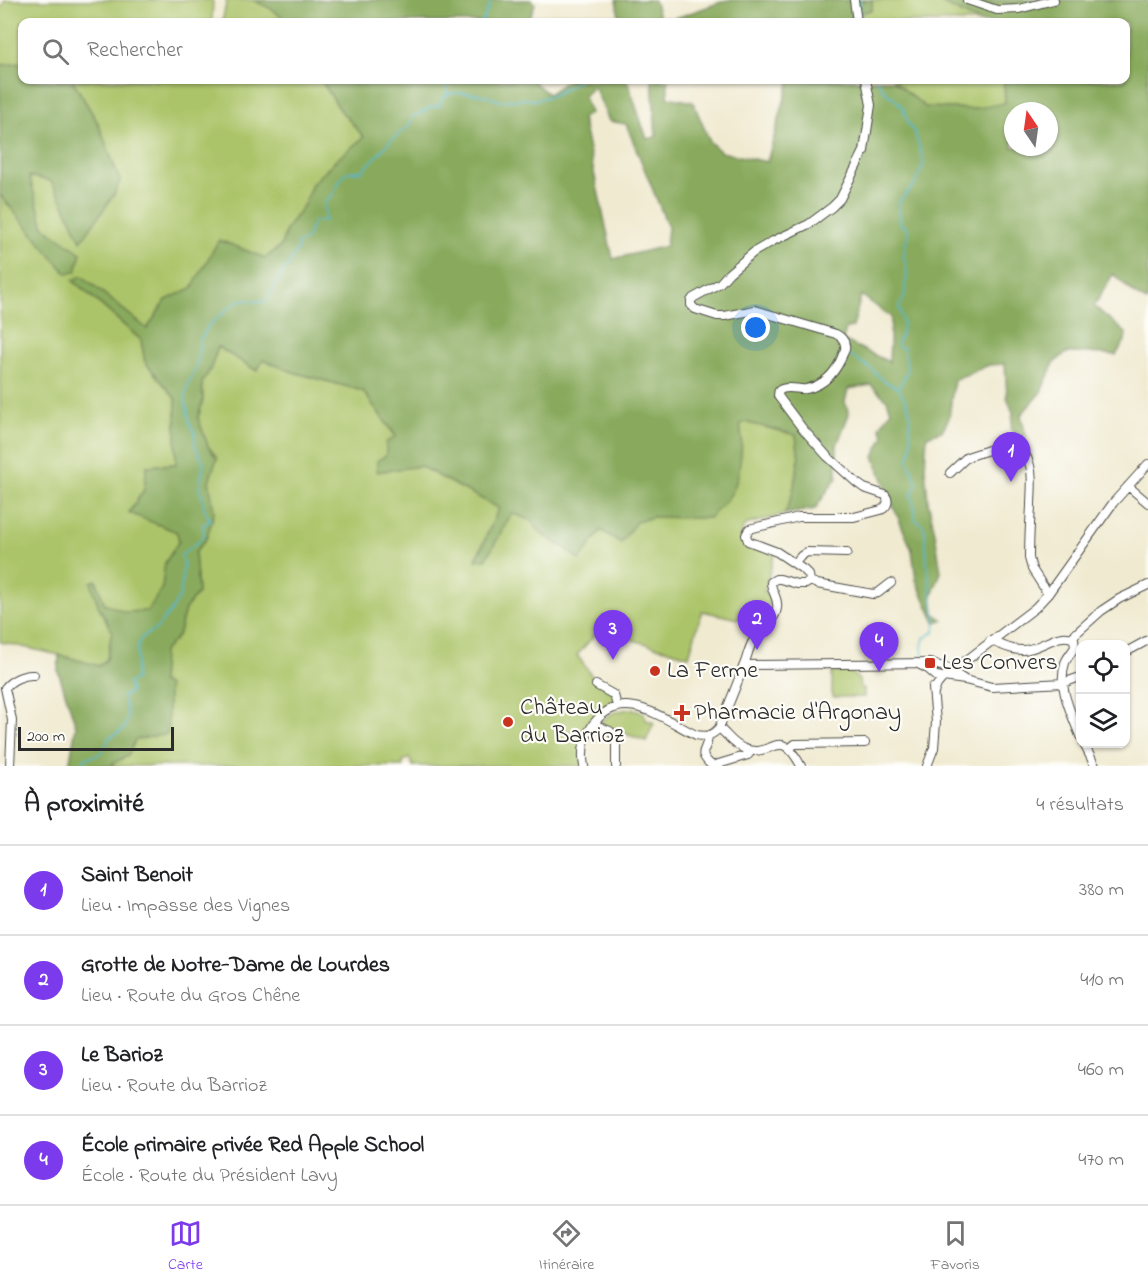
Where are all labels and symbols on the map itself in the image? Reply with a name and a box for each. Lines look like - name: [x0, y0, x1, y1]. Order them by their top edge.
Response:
- north arrow: [1004, 102, 1058, 156]
- your location: [741, 313, 770, 342]
- pin: 1: [992, 432, 1030, 482]
- pin: 2: [738, 600, 777, 650]
- pin: 3: [594, 610, 632, 660]
- pin: 4: [860, 622, 898, 672]
- place label: Les Convers: [942, 646, 1058, 681]
- place label: La Ferme: [667, 654, 758, 689]
- marker: Les Convers: [923, 656, 937, 670]
- marker: La Ferme: [648, 664, 662, 678]
- place label: Château du Barrioz: [520, 691, 625, 754]
- place label: Pharmacie d'Argonay: [694, 696, 901, 732]
- marker: Pharmacie d'Argonay: [675, 706, 689, 720]
- marker: Château du Barrioz: [501, 715, 515, 729]
- scale bar: [18, 724, 174, 752]

